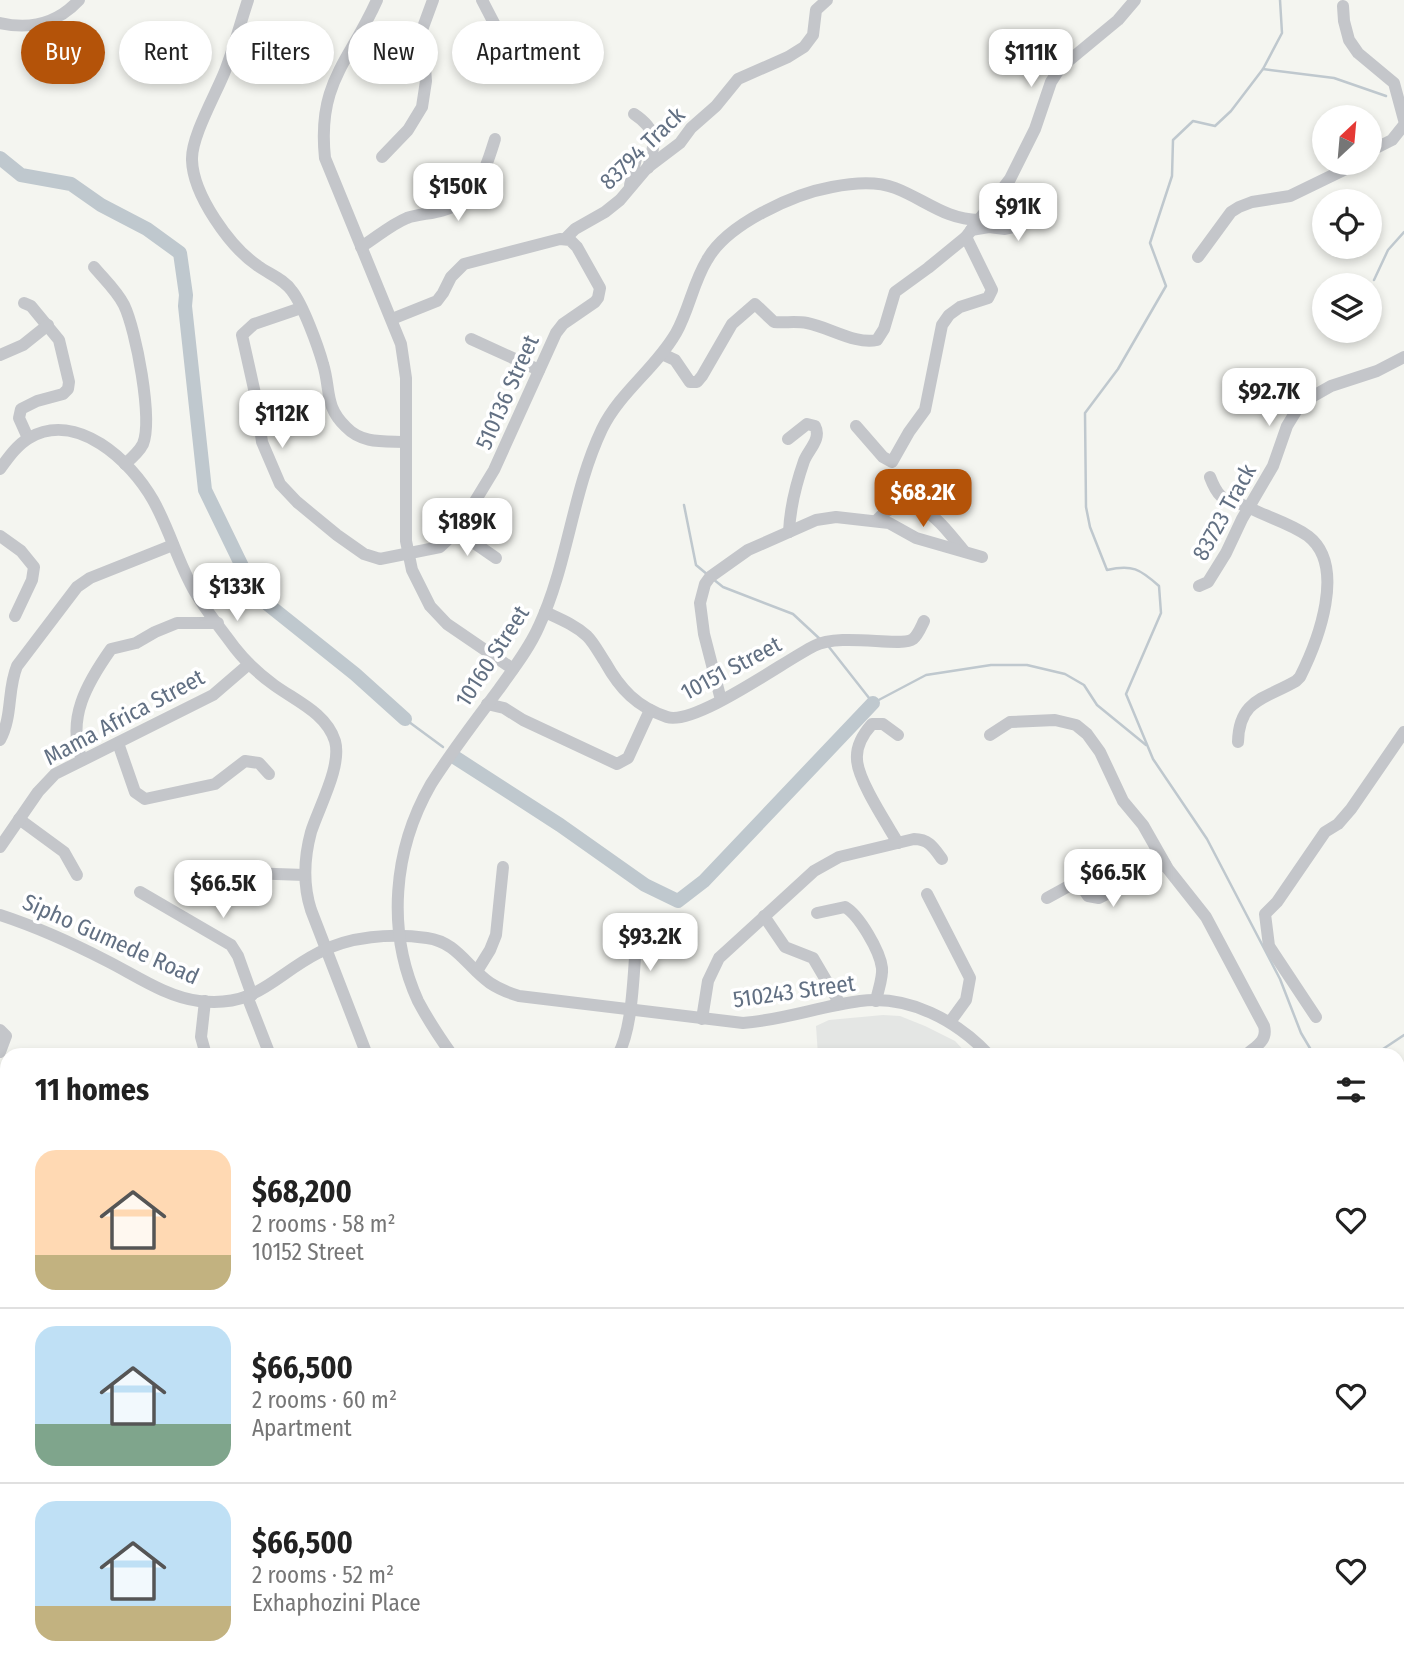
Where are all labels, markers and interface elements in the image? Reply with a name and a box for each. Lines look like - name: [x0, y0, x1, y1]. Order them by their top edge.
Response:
- chip: Buy: [21, 21, 105, 84]
- chip: Rent: [119, 21, 212, 84]
- chip: Filters: [226, 21, 334, 84]
- chip: New: [348, 21, 438, 84]
- chip: Apartment: [452, 21, 604, 84]
- pin: $111K: [982, 29, 1080, 89]
- text: $111K: [1005, 38, 1057, 66]
- street label: 83794 Track: [594, 100, 691, 195]
- north arrow: [1312, 105, 1382, 175]
- map controls: [1312, 105, 1382, 343]
- pin: $150K: [409, 164, 507, 223]
- text: $150K: [429, 172, 487, 200]
- pin: $91K: [977, 184, 1059, 243]
- button: locate: [1312, 189, 1382, 259]
- text: $91K: [995, 192, 1041, 220]
- button: layers: [1312, 273, 1382, 343]
- street label: 510136 Street: [469, 330, 545, 454]
- pin: $92.7K: [1212, 368, 1326, 428]
- text: $92.7K: [1238, 377, 1300, 405]
- pin: $112K: [233, 391, 331, 450]
- text: $112K: [255, 399, 309, 427]
- street label: 83723 Track: [1186, 459, 1262, 565]
- pin: $68.2K: [866, 470, 980, 529]
- text: $68.2K: [891, 478, 955, 506]
- pin: $189K: [418, 498, 516, 558]
- text: $189K: [438, 507, 496, 535]
- pin: $133K: [188, 564, 286, 623]
- text: $133K: [209, 572, 265, 600]
- street label: 10160 Street: [449, 600, 535, 712]
- street label: 10151 Street: [676, 630, 786, 706]
- street label: Mama Africa Street: [39, 663, 209, 771]
- pin: $66.5K: [1056, 850, 1170, 909]
- text: $66.5K: [1080, 858, 1146, 886]
- pin: $66.5K: [166, 860, 280, 920]
- text: $66.5K: [190, 869, 256, 897]
- street label: Sipho Gumede Road: [18, 888, 204, 990]
- pin: $93.2K: [593, 914, 707, 973]
- text: $93.2K: [619, 922, 681, 950]
- street label: 510243 Street: [731, 969, 857, 1013]
- icon: filters: [1332, 1071, 1370, 1109]
- text: 11 homes: [35, 1072, 149, 1108]
- text: $68,200: [252, 1174, 352, 1210]
- icon: home: [91, 1178, 175, 1262]
- icon: heart: [1332, 1201, 1370, 1239]
- text: 2 rooms · 58 m²: [252, 1210, 396, 1238]
- text: 10152 Street: [252, 1238, 364, 1266]
- text: $66,500: [252, 1350, 353, 1386]
- icon: home: [91, 1354, 175, 1438]
- icon: heart: [1332, 1377, 1370, 1415]
- text: 2 rooms · 60 m²: [252, 1386, 397, 1414]
- text: Apartment: [252, 1414, 352, 1442]
- text: $66,500: [252, 1525, 353, 1561]
- icon: home: [91, 1529, 175, 1613]
- icon: heart: [1332, 1552, 1370, 1590]
- text: 2 rooms · 52 m²: [252, 1561, 394, 1589]
- text: Exhaphozini Place: [252, 1589, 421, 1617]

